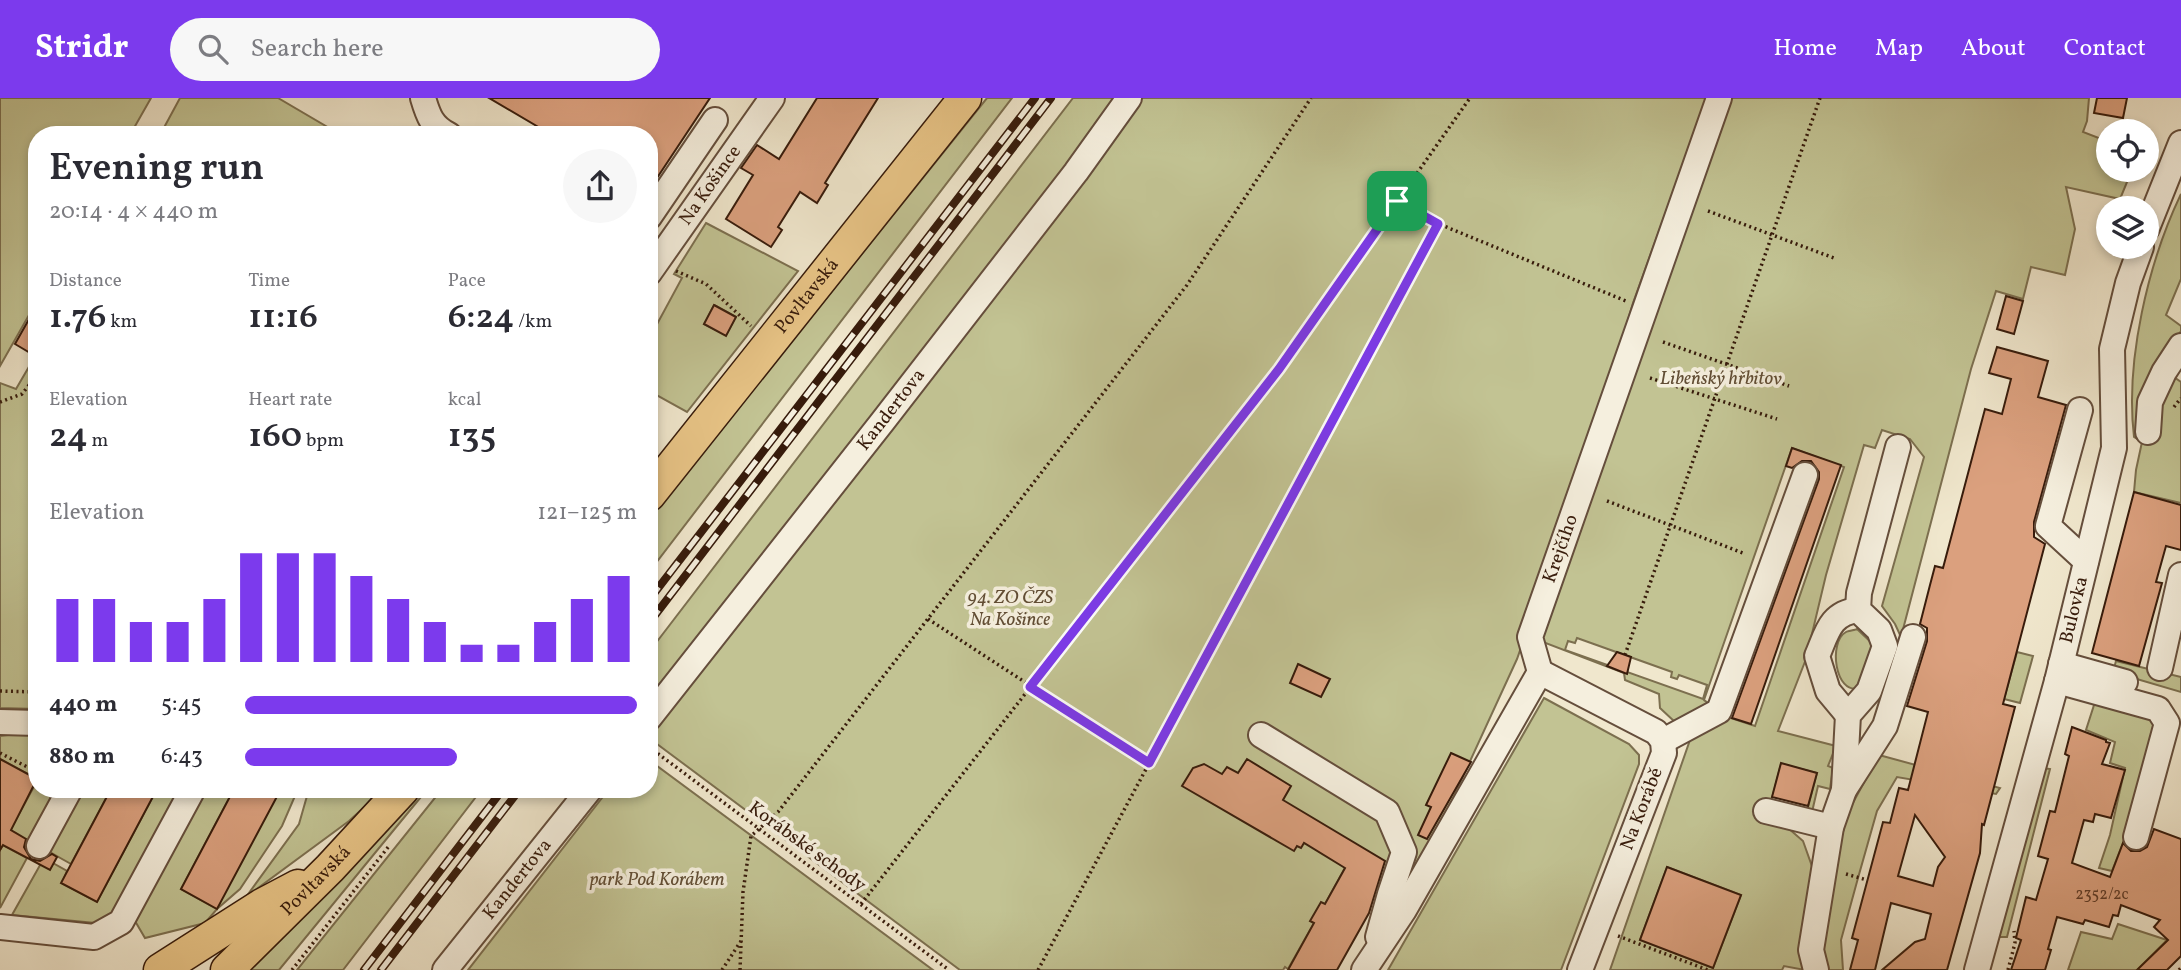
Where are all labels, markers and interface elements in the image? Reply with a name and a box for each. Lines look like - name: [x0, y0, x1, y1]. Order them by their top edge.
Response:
- search box: [170, 18, 660, 81]
- text: Stridr: [35, 26, 128, 72]
- icon: search: [194, 30, 232, 68]
- text: Search here: [250, 31, 384, 67]
- text: Home: [1773, 32, 1837, 66]
- text: Map: [1875, 32, 1923, 66]
- text: About: [1961, 32, 2026, 66]
- text: Contact: [2064, 32, 2146, 66]
- map controls: [2096, 119, 2159, 259]
- button: locate: [2096, 119, 2159, 182]
- street label: Na Košince: [673, 140, 748, 231]
- text: Evening run: [49, 143, 264, 196]
- button: share: [563, 149, 637, 223]
- pin: [1367, 171, 1427, 231]
- icon: arrive: [1378, 182, 1416, 220]
- text: 20:14 · 4 × 440 m: [49, 196, 218, 228]
- button: layers: [2096, 196, 2159, 259]
- street label: Povltavská: [769, 253, 845, 340]
- text: Distance: [49, 268, 122, 294]
- text: Time: [248, 268, 290, 294]
- text: Pace: [448, 268, 486, 294]
- text: 1.76: [49, 294, 106, 342]
- text: 11:16: [248, 294, 318, 342]
- text: 6:24: [448, 294, 514, 342]
- text: km: [106, 309, 137, 335]
- text: /km: [514, 309, 552, 335]
- street label: Kandertova: [851, 364, 932, 456]
- park label: Libeňský hřbitov: [1660, 366, 1782, 392]
- text: Elevation: [49, 387, 128, 413]
- text: Heart rate: [248, 387, 332, 413]
- text: kcal: [448, 387, 481, 413]
- text: 24: [49, 413, 88, 461]
- text: 160: [248, 413, 302, 461]
- text: 135: [448, 413, 496, 461]
- text: m: [88, 428, 108, 454]
- text: bpm: [302, 428, 344, 454]
- text: Elevation: [49, 497, 145, 529]
- text: 121–125 m: [537, 497, 637, 529]
- street label: Krejčího: [1537, 511, 1585, 587]
- street label: Bulovka: [2054, 574, 2095, 646]
- park label: 94. ZO ČZS Na Košince: [967, 585, 1053, 633]
- text: 440 m: [49, 689, 117, 721]
- text: 5:45: [161, 689, 202, 721]
- text: 880 m: [49, 741, 115, 773]
- text: 6:43: [161, 741, 203, 773]
- street label: Na Korábě: [1614, 764, 1670, 854]
- street label: Korábské schody: [743, 795, 871, 899]
- street label: Kandertova: [477, 833, 558, 926]
- street label: Povltavská: [275, 840, 357, 922]
- park label: park Pod Korábem: [589, 867, 725, 893]
- house number: 2352/2c: [2075, 884, 2129, 906]

